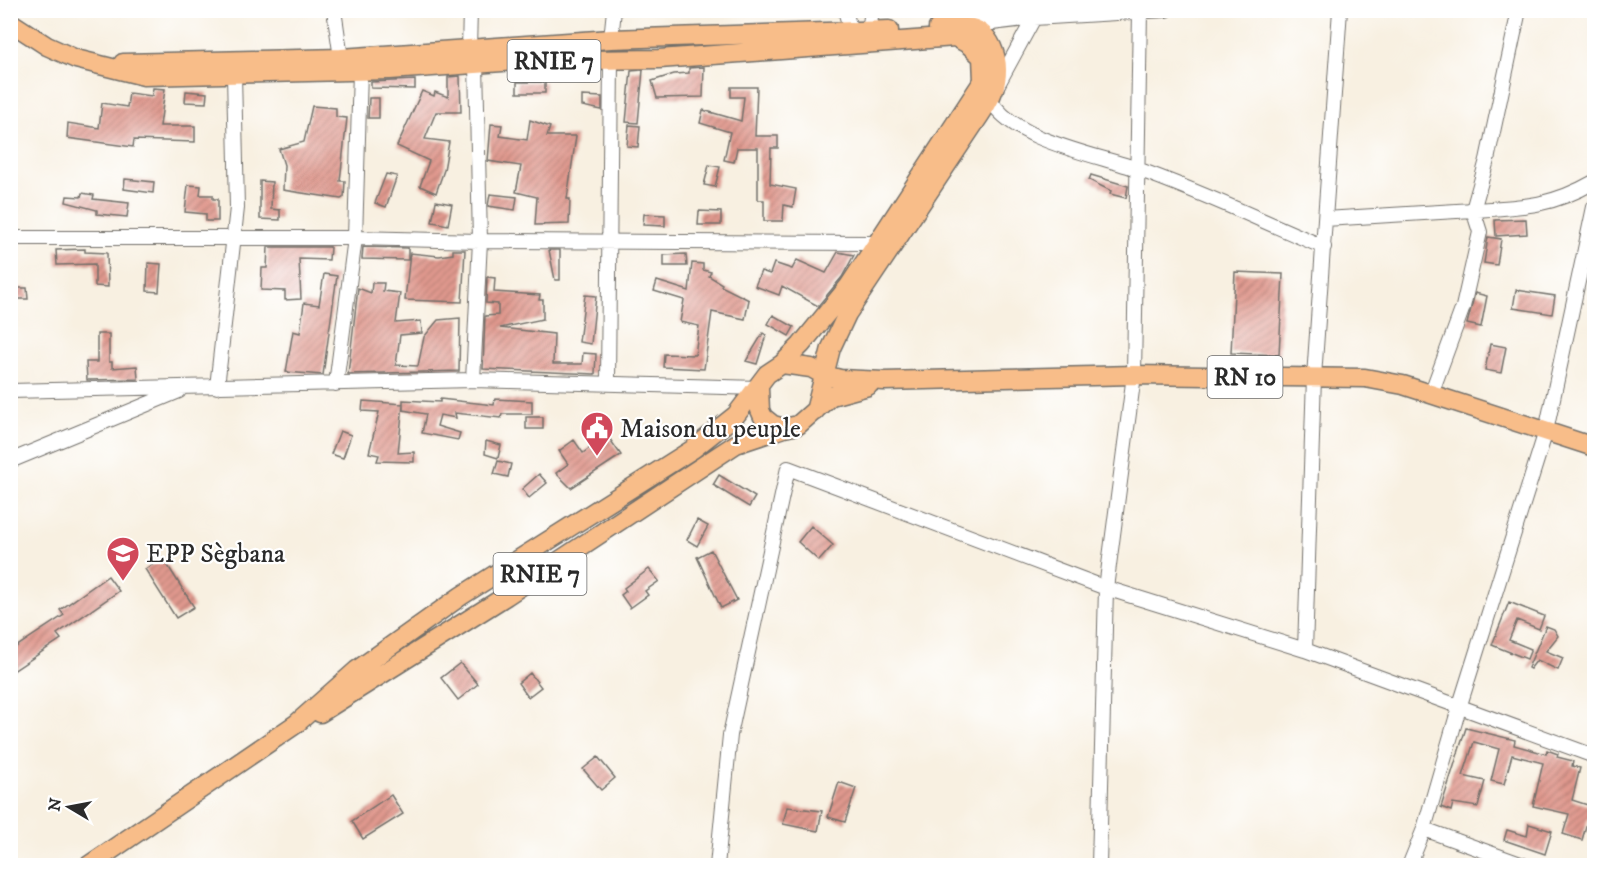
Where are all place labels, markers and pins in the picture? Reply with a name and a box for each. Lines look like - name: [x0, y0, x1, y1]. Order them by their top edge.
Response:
- public building icon: Maison du peuple: [579, 410, 615, 457]
- place label: Maison du peuple: [620, 413, 801, 446]
- school or university icon: EPP Sègbana: [105, 535, 141, 582]
- place label: EPP Sègbana: [146, 538, 285, 571]

